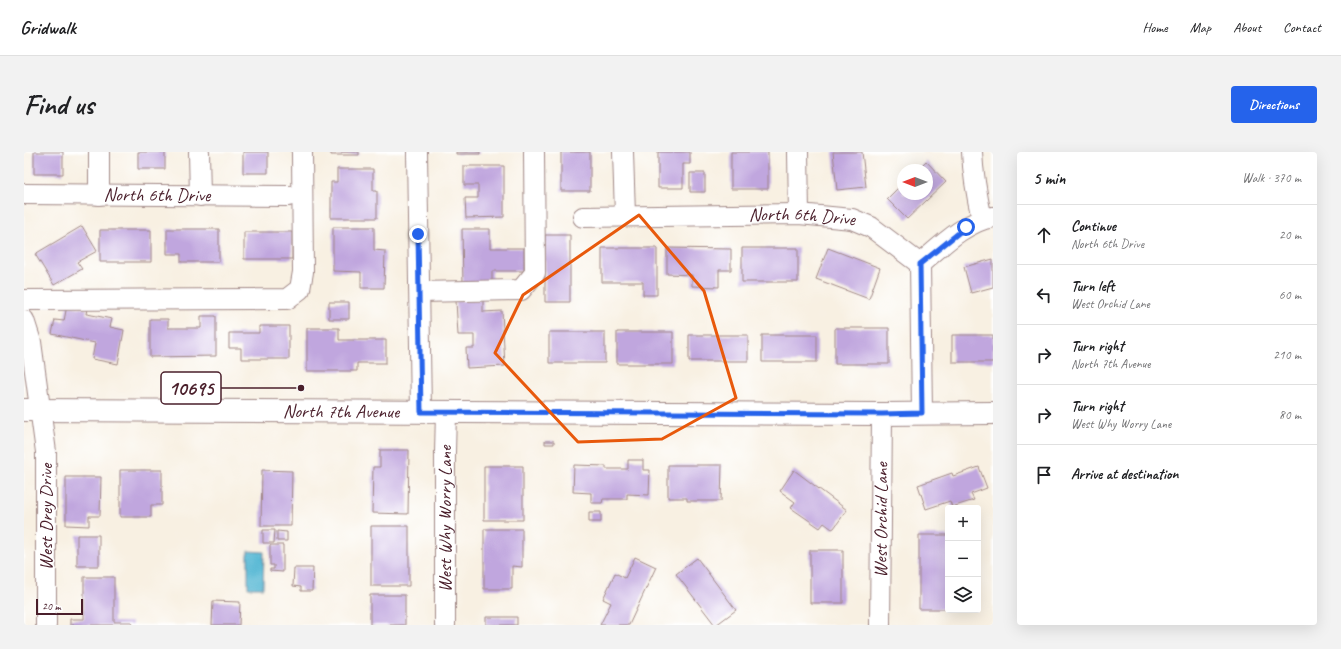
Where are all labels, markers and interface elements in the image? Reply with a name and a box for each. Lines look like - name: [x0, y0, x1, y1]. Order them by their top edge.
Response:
- text: Gridwalk: [20, 16, 76, 40]
- text: Home: [1142, 19, 1168, 36]
- text: Map: [1190, 19, 1211, 36]
- text: About: [1233, 19, 1261, 36]
- text: Contact: [1283, 19, 1321, 36]
- button: Directions: [1231, 86, 1317, 123]
- text: Find us: [24, 87, 94, 122]
- north arrow: [897, 164, 933, 200]
- text: 5 min: [1033, 168, 1065, 189]
- text: Walk · 370 m: [1242, 170, 1301, 186]
- street label: North 6th Drive: [104, 183, 212, 207]
- street label: North 6th Drive: [748, 202, 858, 231]
- text: Continue: [1071, 217, 1116, 236]
- route start: [957, 218, 975, 236]
- icon: ahead: [1033, 224, 1055, 246]
- route end: [409, 225, 427, 243]
- text: 20 m: [1279, 227, 1301, 243]
- text: North 6th Drive: [1071, 236, 1144, 252]
- text: Turn left: [1071, 277, 1114, 296]
- icon: left: [1033, 284, 1055, 306]
- text: 60 m: [1279, 287, 1301, 303]
- text: West Orchid Lane: [1071, 296, 1150, 312]
- text: Turn right: [1071, 337, 1124, 356]
- icon: right: [1033, 344, 1055, 366]
- text: 210 m: [1273, 347, 1301, 363]
- text: North 7th Avenue: [1071, 356, 1151, 372]
- callout: 10695: [161, 372, 221, 404]
- text: 10695: [169, 376, 216, 401]
- text: Turn right: [1071, 397, 1124, 416]
- street label: North 7th Avenue: [283, 399, 401, 424]
- icon: right: [1033, 404, 1055, 426]
- text: 80 m: [1279, 407, 1301, 423]
- text: West Why Worry Lane: [1071, 416, 1171, 432]
- street label: West Why Worry Lane: [433, 444, 457, 592]
- street label: West Orchid Lane: [868, 460, 894, 578]
- street label: West Drey Drive: [34, 462, 58, 570]
- icon: arrive: [1033, 464, 1055, 486]
- text: Arrive at destination: [1071, 465, 1178, 484]
- map controls: [945, 505, 981, 613]
- button: +: [945, 505, 981, 541]
- button: −: [945, 541, 981, 577]
- button: layers: [945, 577, 981, 613]
- scale bar: [36, 597, 83, 616]
- text: 20 m: [42, 599, 61, 613]

